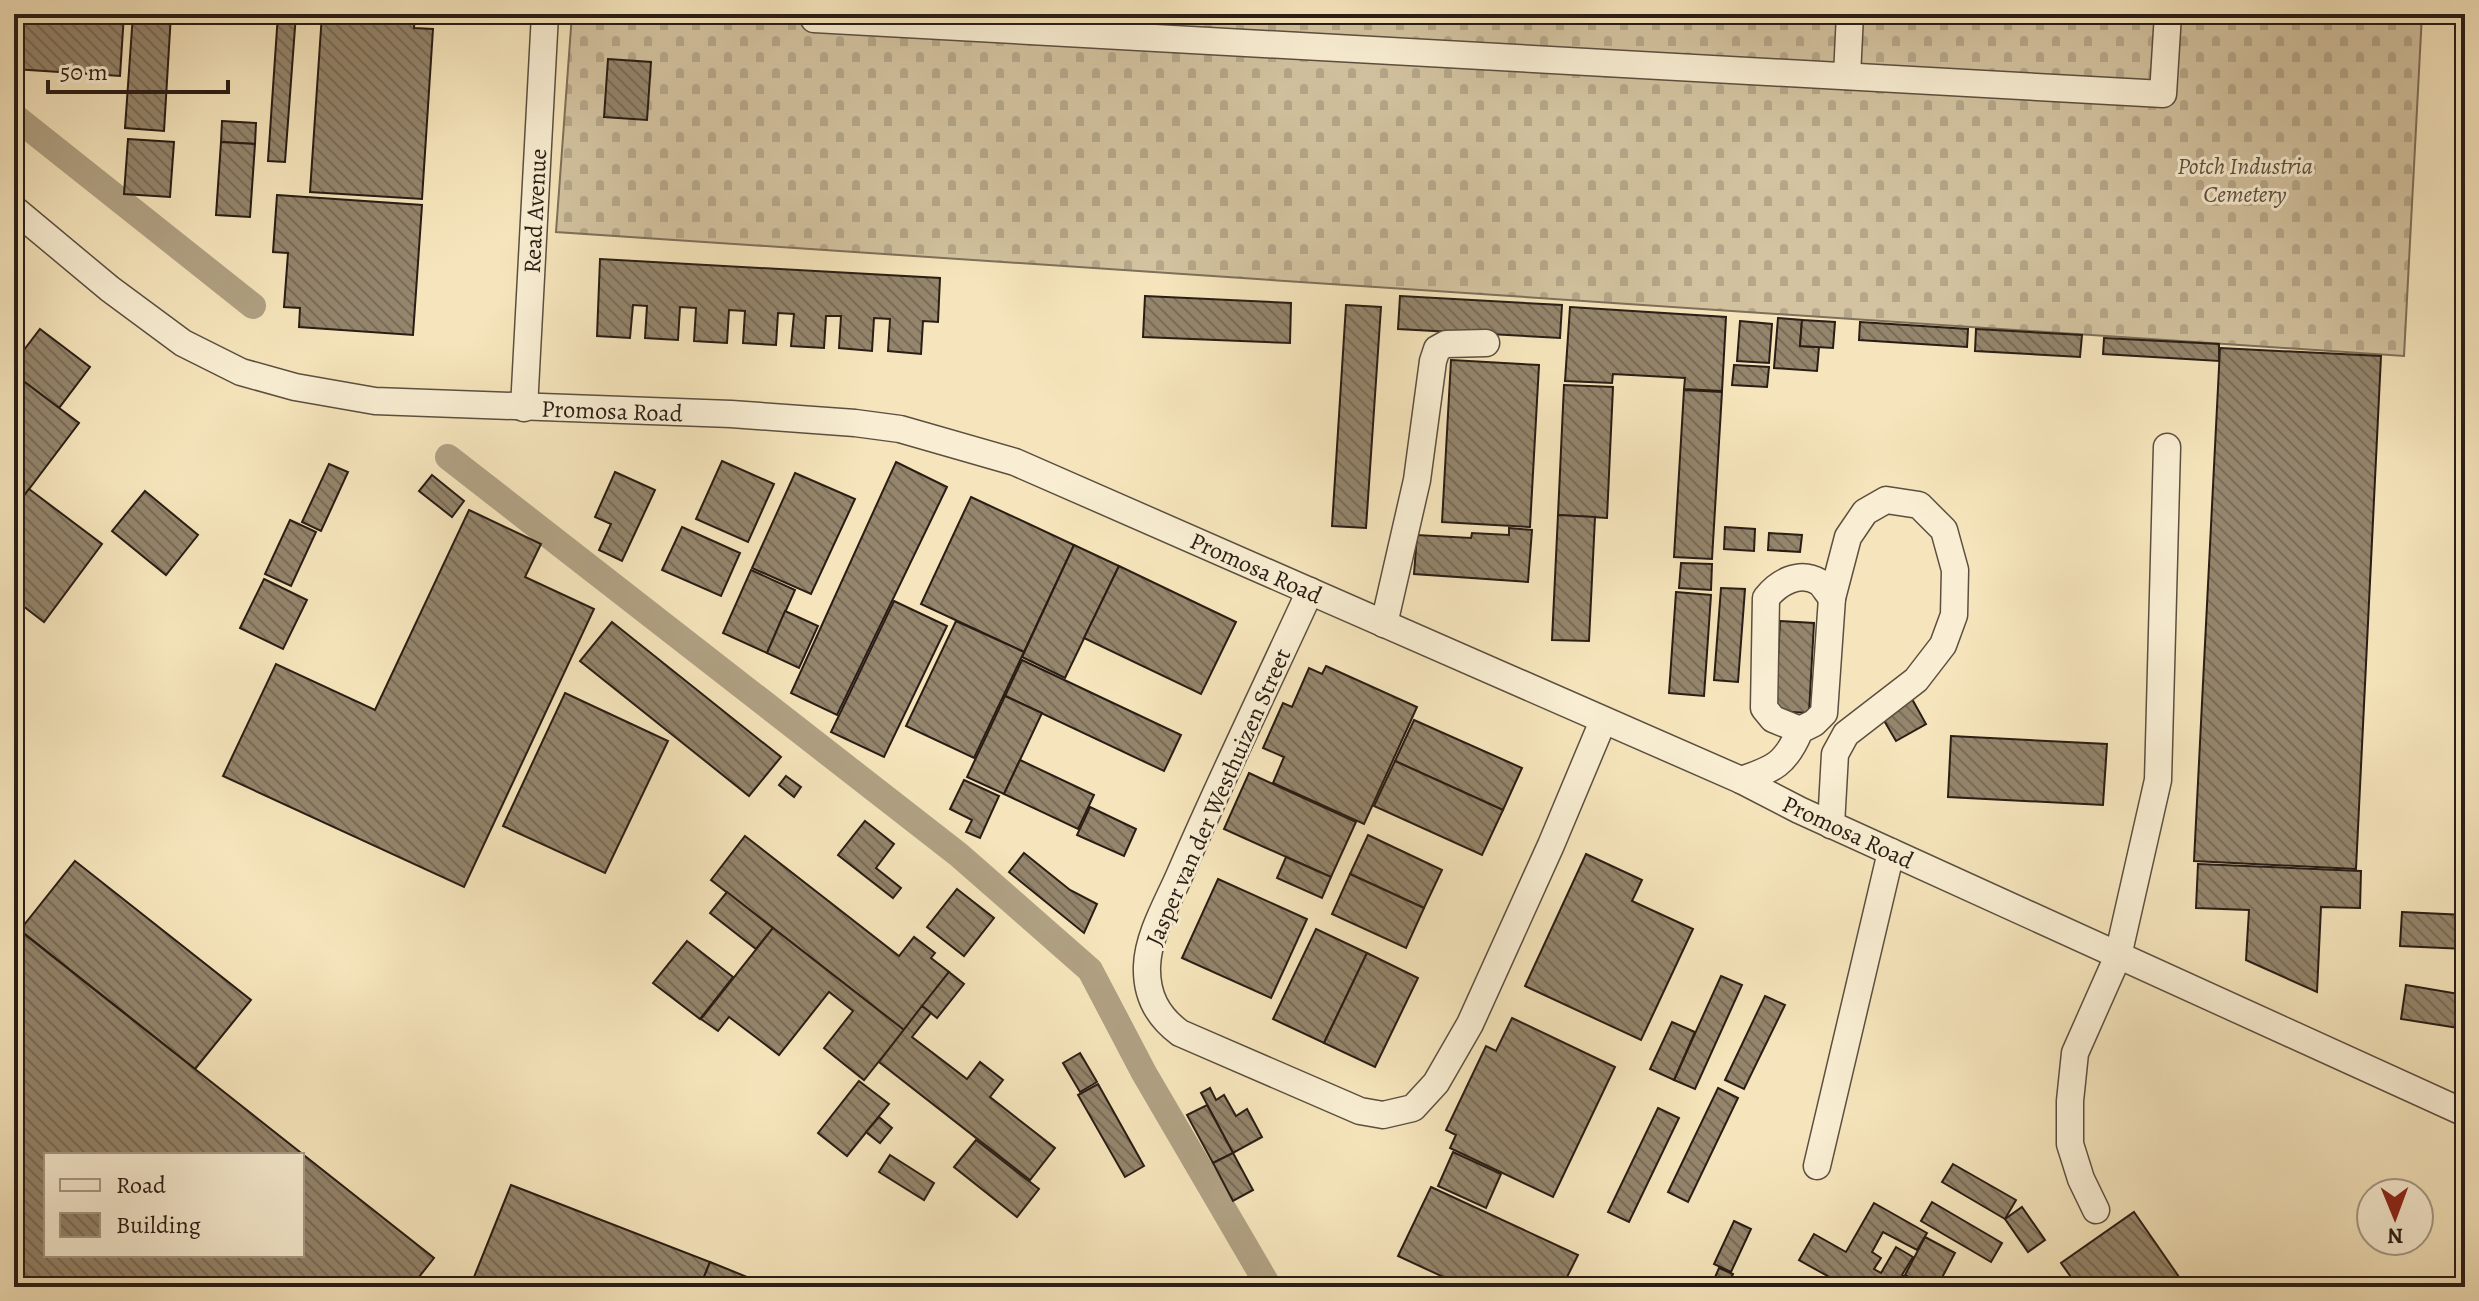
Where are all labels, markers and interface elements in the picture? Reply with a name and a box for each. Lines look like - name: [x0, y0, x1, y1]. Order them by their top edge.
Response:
- scale bar: [48, 44, 228, 94]
- text: 50 m: [60, 56, 108, 88]
- street label: Read Avenue: [516, 148, 554, 274]
- park label: Potch Industria Cemetery: [2177, 150, 2313, 210]
- street label: Promosa Road: [541, 393, 683, 429]
- street label: Promosa Road: [1185, 525, 1327, 611]
- street label: Jasper van der Westhuizen Street: [1138, 643, 1298, 951]
- street label: Promosa Road: [1777, 788, 1919, 876]
- legend: [44, 1153, 304, 1257]
- text: Road: [116, 1169, 166, 1201]
- north arrow: [2355, 1177, 2435, 1257]
- text: Building: [116, 1209, 201, 1241]
- text: N: [2387, 1221, 2404, 1251]

